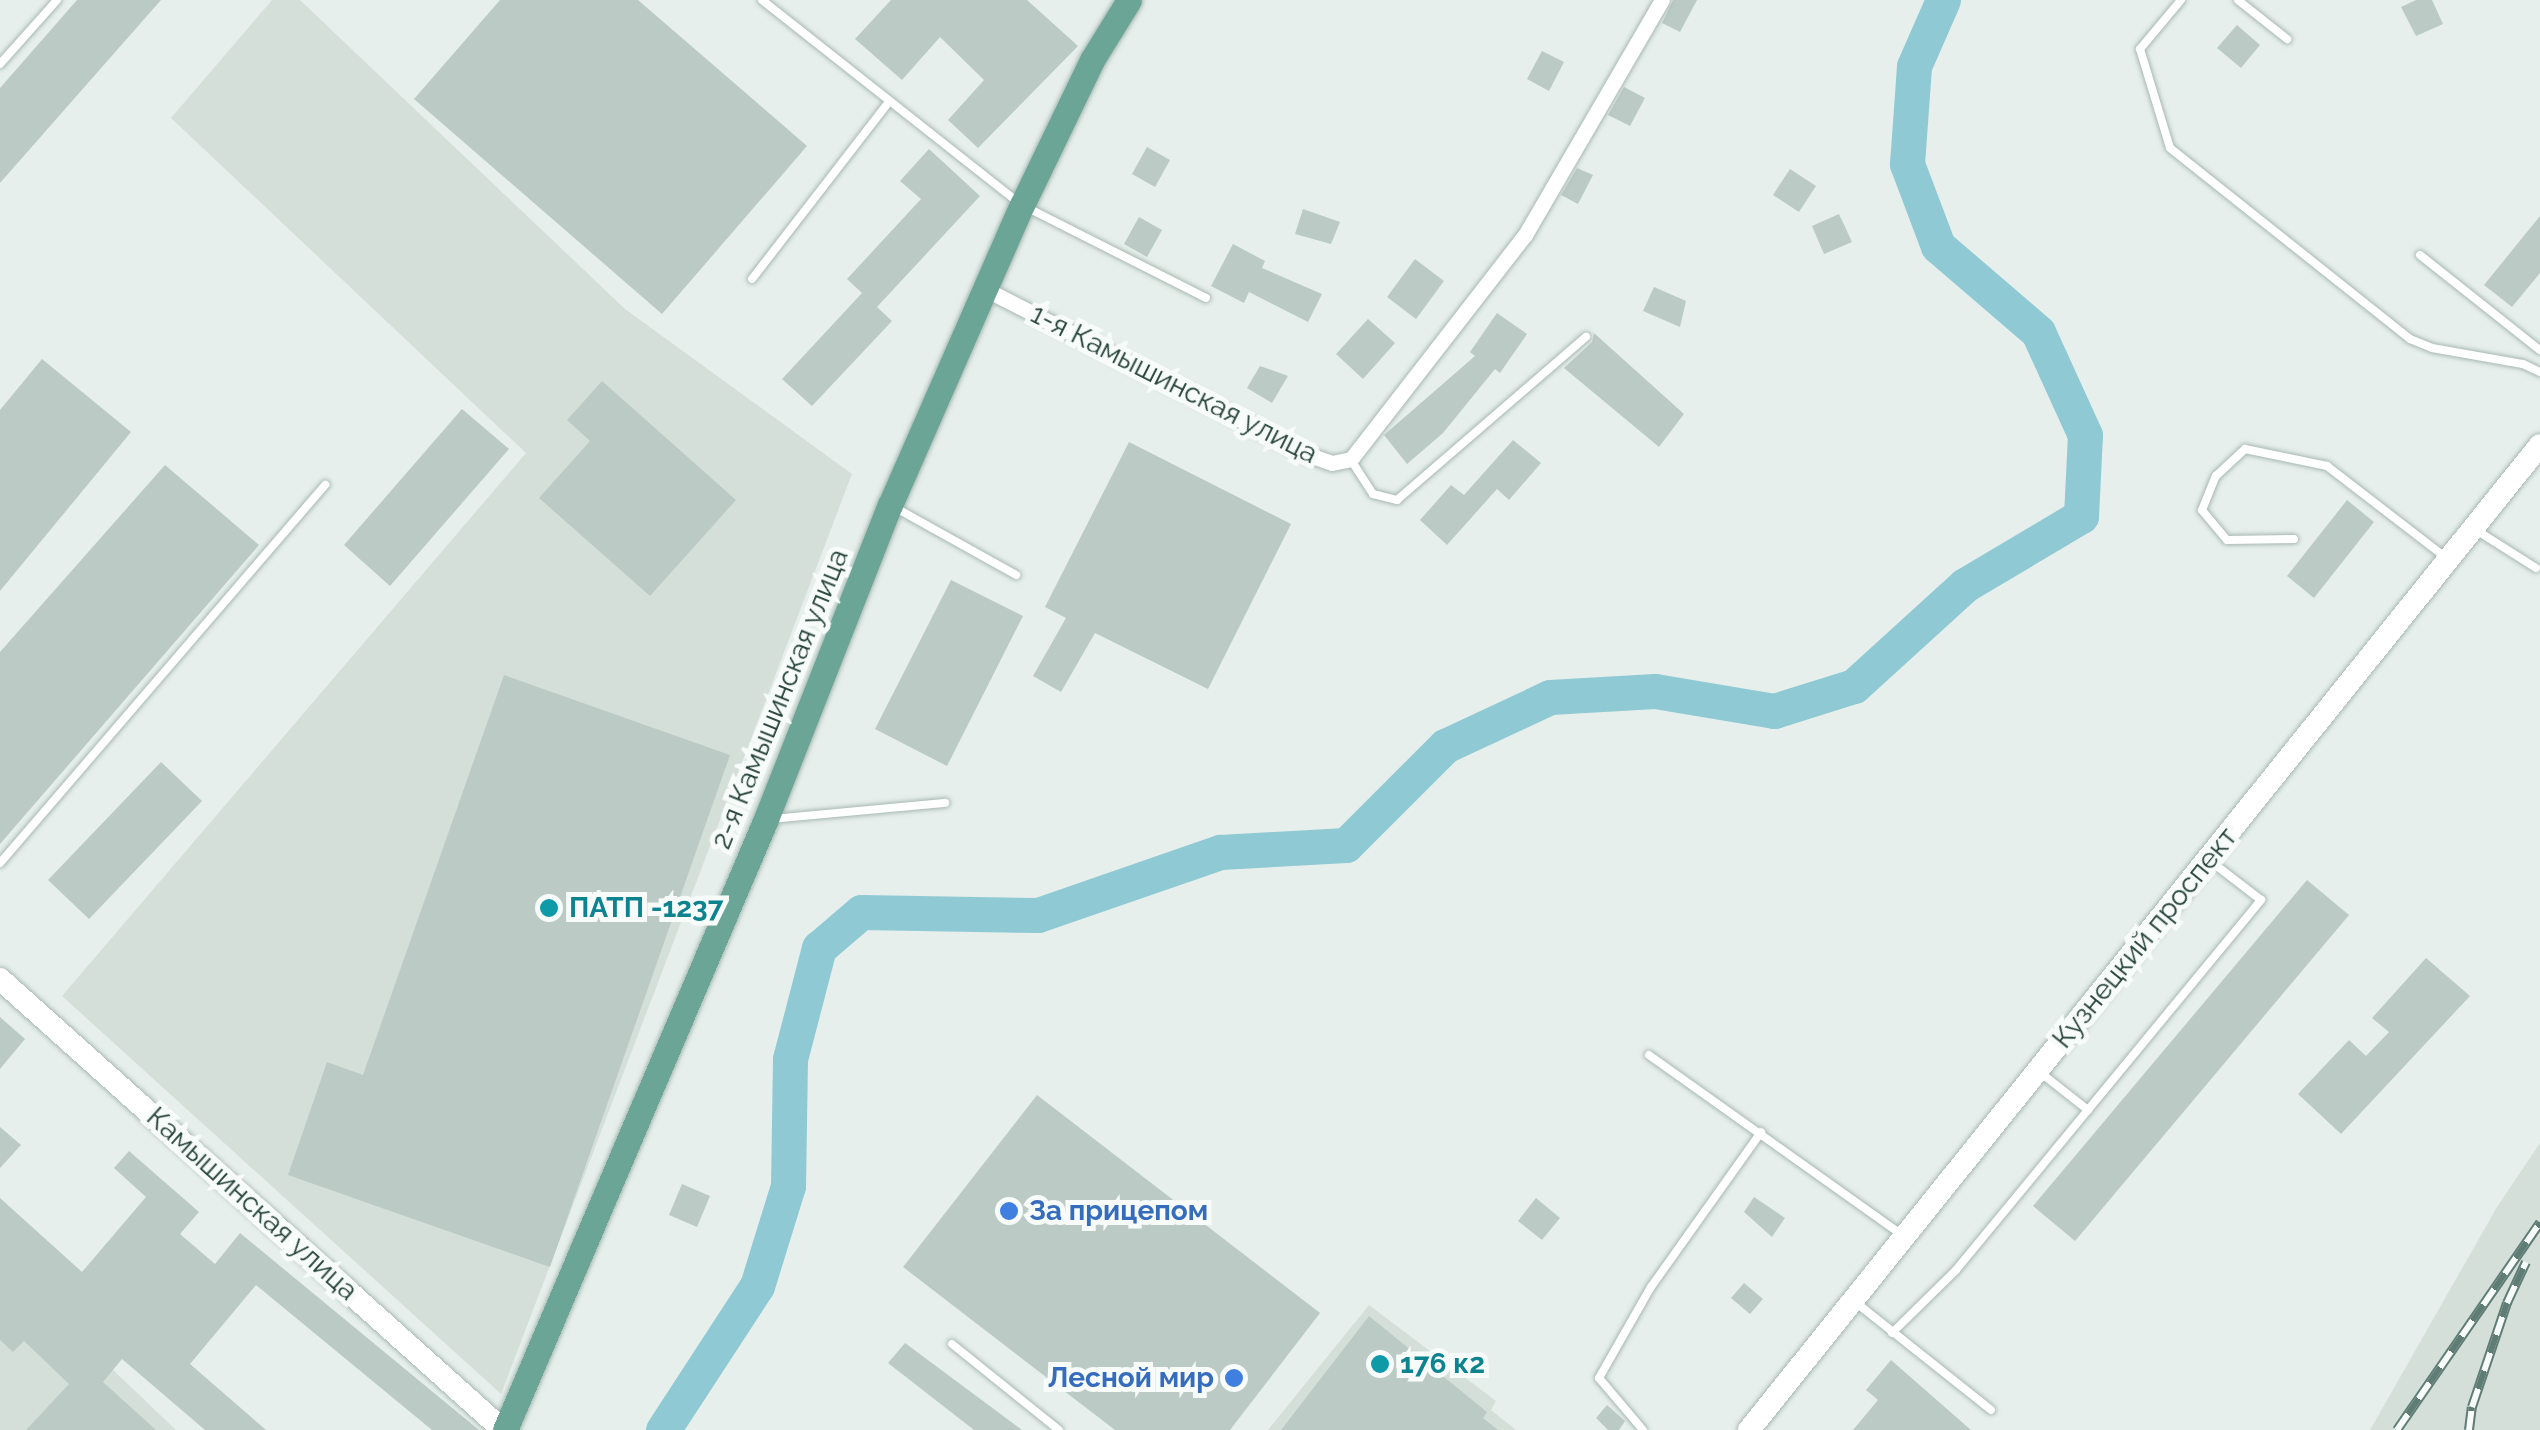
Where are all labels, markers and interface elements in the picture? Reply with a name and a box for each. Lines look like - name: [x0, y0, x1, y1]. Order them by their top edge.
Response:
- street label: 1-я Камышинская улица: [1025, 297, 1323, 471]
- street label: 2-я Камышинская улица: [704, 544, 856, 854]
- street label: Кузнецкий проспект: [2046, 821, 2244, 1055]
- place label: ПАТП -1237: [569, 891, 723, 925]
- marker: ПАТП -1237: [538, 897, 560, 919]
- street label: Камышинская улица: [139, 1100, 365, 1308]
- place label: За прицепом: [1029, 1194, 1208, 1228]
- marker: За прицепом: [998, 1200, 1020, 1222]
- place label: 176 к2: [1400, 1347, 1485, 1381]
- marker: 176 к2: [1369, 1353, 1391, 1375]
- place label: Лесной мир: [1048, 1361, 1214, 1395]
- marker: Лесной мир: [1223, 1367, 1245, 1389]

